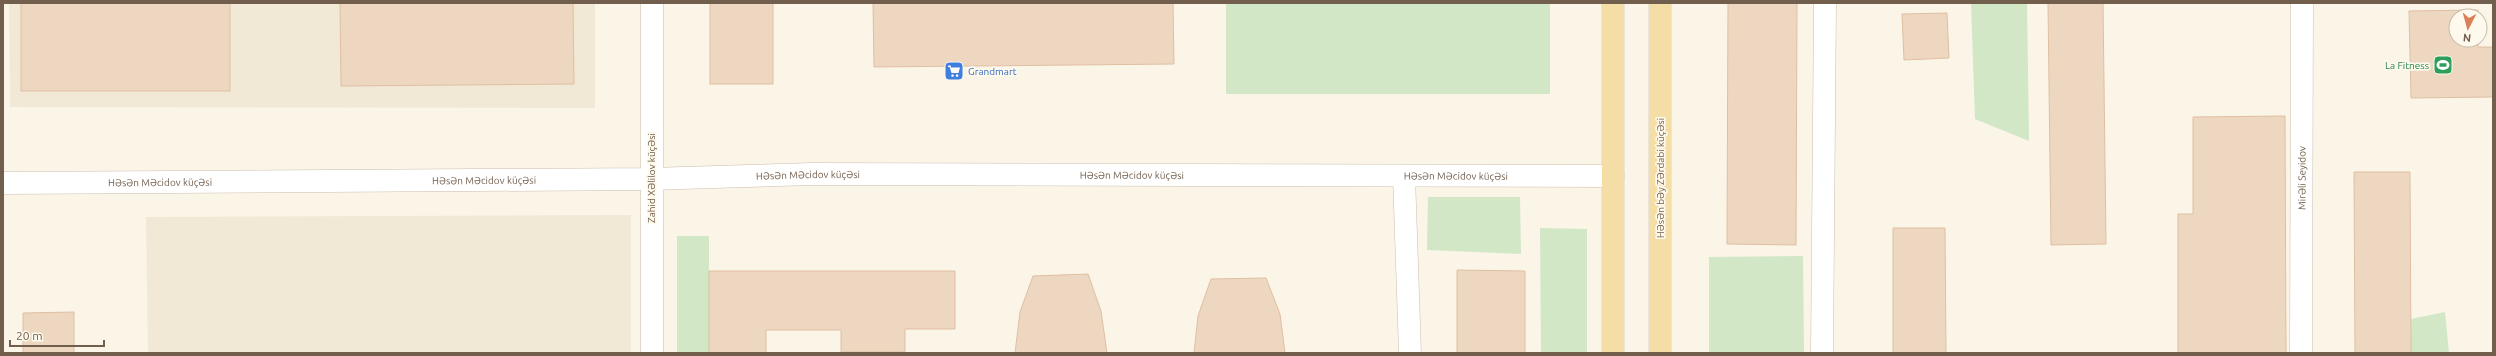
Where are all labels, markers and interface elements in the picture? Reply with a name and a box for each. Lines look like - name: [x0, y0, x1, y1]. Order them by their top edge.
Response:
- north arrow: [2448, 8, 2488, 48]
- text: N: [2462, 32, 2472, 44]
- sports icon: La Fitness: [2432, 54, 2454, 76]
- supermarket icon: Grandmart: [943, 60, 965, 82]
- place label: La Fitness: [2385, 60, 2429, 71]
- place label: Grandmart: [968, 66, 1017, 77]
- street label: Həsən bəy Zərdabi küçəsi: [1655, 118, 1666, 238]
- street label: Zahid Xəlilov küçəsi: [646, 133, 657, 223]
- street label: Mirəli Seyidov: [2296, 146, 2307, 210]
- street label: Həsən Məcidov küçəsi: [756, 168, 860, 181]
- street label: Həsən Məcidov küçəsi: [1080, 169, 1184, 180]
- street label: Həsən Məcidov küçəsi: [1404, 170, 1508, 181]
- street label: Həsən Məcidov küçəsi: [432, 174, 536, 186]
- street label: Həsən Məcidov küçəsi: [108, 176, 212, 188]
- scale bar: [10, 322, 104, 348]
- text: 20 m: [16, 329, 43, 342]

